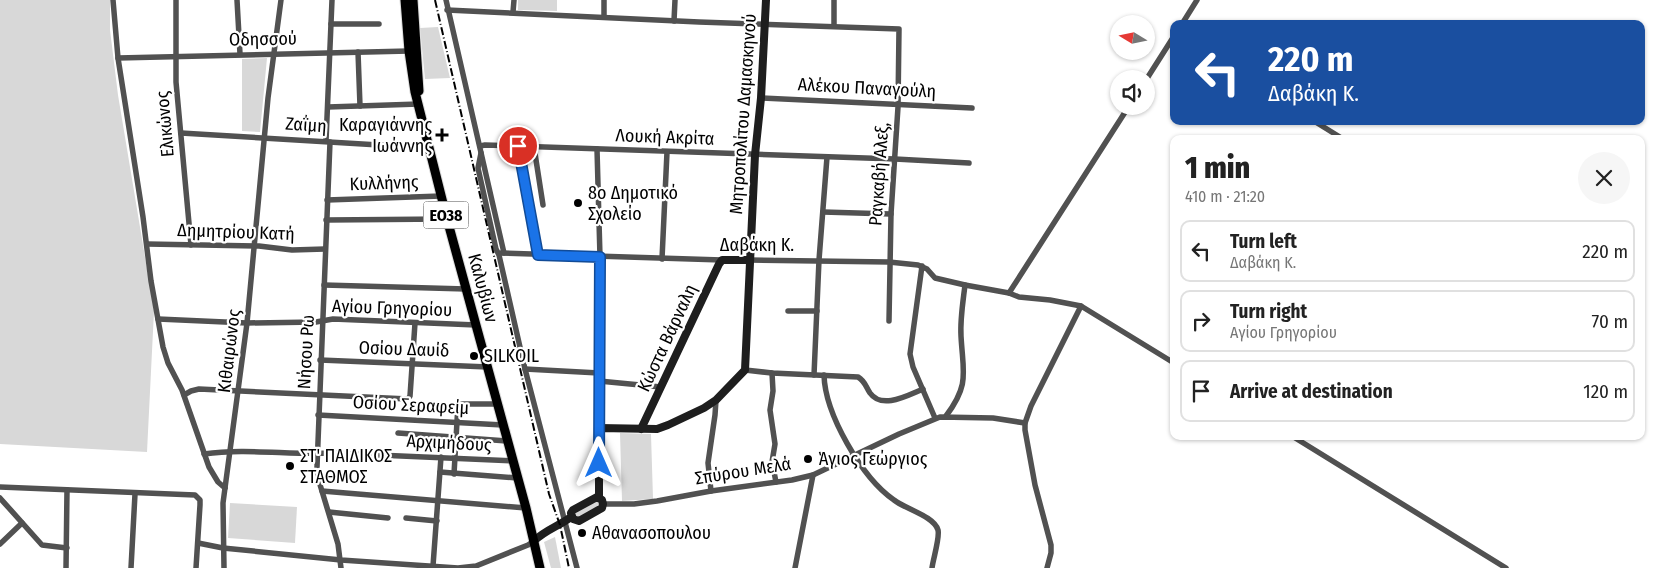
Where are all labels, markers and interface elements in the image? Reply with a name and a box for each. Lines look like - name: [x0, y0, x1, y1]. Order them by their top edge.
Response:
- street label: Μητροπολίτου Δαμασκηνού: [725, 13, 761, 215]
- north arrow: [1110, 15, 1155, 60]
- map controls: [1110, 15, 1155, 115]
- street label: Οδησσού: [229, 27, 297, 51]
- text: 220 m: [1268, 38, 1354, 80]
- icon: left: [1185, 40, 1250, 105]
- button: sound: [1110, 70, 1155, 115]
- street label: Αλέκου Παναγούλη: [797, 73, 937, 103]
- text: Δαβάκη Κ.: [1268, 80, 1359, 107]
- street label: Ελικώνος: [151, 90, 179, 158]
- street label: Ζαΐμη: [285, 113, 327, 137]
- place label: Καραγιάννης Ιωάννης: [339, 114, 432, 157]
- street label: Ραγκαβή Αλεξ,: [864, 121, 894, 227]
- street label: Λουκή Ακρίτα: [615, 124, 715, 150]
- pin: [497, 125, 539, 167]
- marker: Καραγιάννης Ιωάννης: [436, 129, 448, 141]
- icon: arrive: [504, 132, 532, 160]
- text: 1 min: [1185, 150, 1250, 186]
- button: close: [1578, 152, 1630, 204]
- street label: Κυλλήνης: [349, 171, 419, 195]
- place label: 8ο Δημοτικό Σχολείο: [588, 182, 678, 225]
- text: 410 m · 21:20: [1185, 187, 1265, 206]
- marker: 8ο Δημοτικό Σχολείο: [572, 197, 584, 209]
- road number: ΕΟ38: [424, 202, 468, 228]
- street label: Δημητρίου Κατή: [177, 219, 295, 245]
- text: Turn left: [1230, 230, 1297, 253]
- street label: Δαβάκη Κ.: [720, 234, 794, 256]
- icon: left: [1187, 237, 1215, 265]
- text: 220 m: [1582, 240, 1628, 263]
- street label: Καλυβίων: [463, 251, 503, 325]
- text: Δαβάκη Κ.: [1230, 253, 1296, 272]
- street label: Κώστα Βάρναλη: [632, 281, 702, 395]
- street label: Αγίου Γρηγορίου: [331, 295, 453, 321]
- text: Turn right: [1230, 300, 1307, 323]
- icon: right: [1187, 307, 1215, 335]
- street label: Κιθαιρώνος: [213, 308, 245, 394]
- text: 70 m: [1592, 310, 1628, 333]
- street label: Νήσου Ρω: [293, 314, 319, 390]
- text: Αγίου Γρηγορίου: [1230, 323, 1337, 342]
- street label: Οσίου Δαυίδ: [358, 336, 450, 362]
- place label: SILKOIL: [484, 345, 539, 367]
- marker: SILKOIL: [468, 350, 480, 362]
- icon: arrive: [1187, 377, 1215, 405]
- text: Arrive at destination: [1230, 380, 1393, 403]
- text: 120 m: [1583, 380, 1628, 403]
- street label: Οσίου Σεραφείμ: [352, 391, 470, 419]
- street label: Αρχιμήδους: [406, 430, 493, 456]
- position arrow: [572, 436, 624, 488]
- place label: ΣΤ' ΠΑΙΔΙΚΟΣ ΣΤΑΘΜΟΣ: [300, 445, 392, 488]
- place label: Ὰγιος Γεώργιος: [818, 448, 928, 470]
- street label: Σπύρου Μελά: [693, 453, 793, 489]
- marker: Ὰγιος Γεώργιος: [802, 453, 814, 465]
- marker: ΣΤ' ΠΑΙΔΙΚΟΣ ΣΤΑΘΜΟΣ: [284, 460, 296, 472]
- place label: Αθανασοπουλου: [592, 522, 711, 544]
- marker: Αθανασοπουλου: [576, 527, 588, 539]

